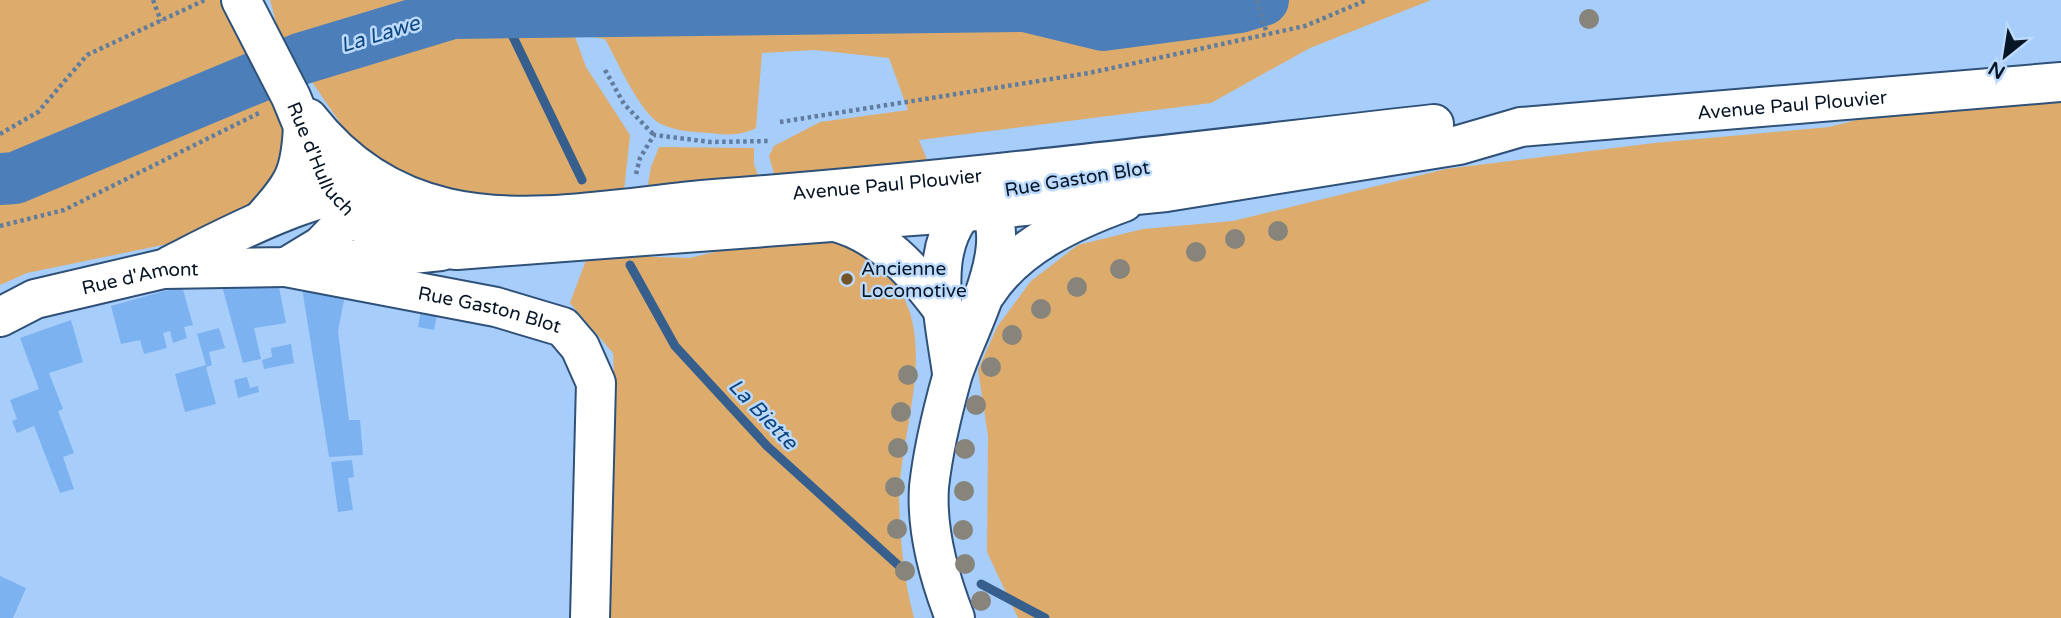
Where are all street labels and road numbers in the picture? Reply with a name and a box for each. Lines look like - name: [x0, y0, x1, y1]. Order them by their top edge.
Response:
- street label: Avenue Paul Plouvier: [1696, 86, 1889, 124]
- street label: Rue d'Hulluch: [282, 99, 359, 220]
- street label: Rue Gaston Blot: [1003, 157, 1151, 201]
- street label: Avenue Paul Plouvier: [791, 165, 984, 205]
- street label: Rue d'Amont: [80, 258, 199, 300]
- street label: Rue Gaston Blot: [416, 282, 564, 338]

